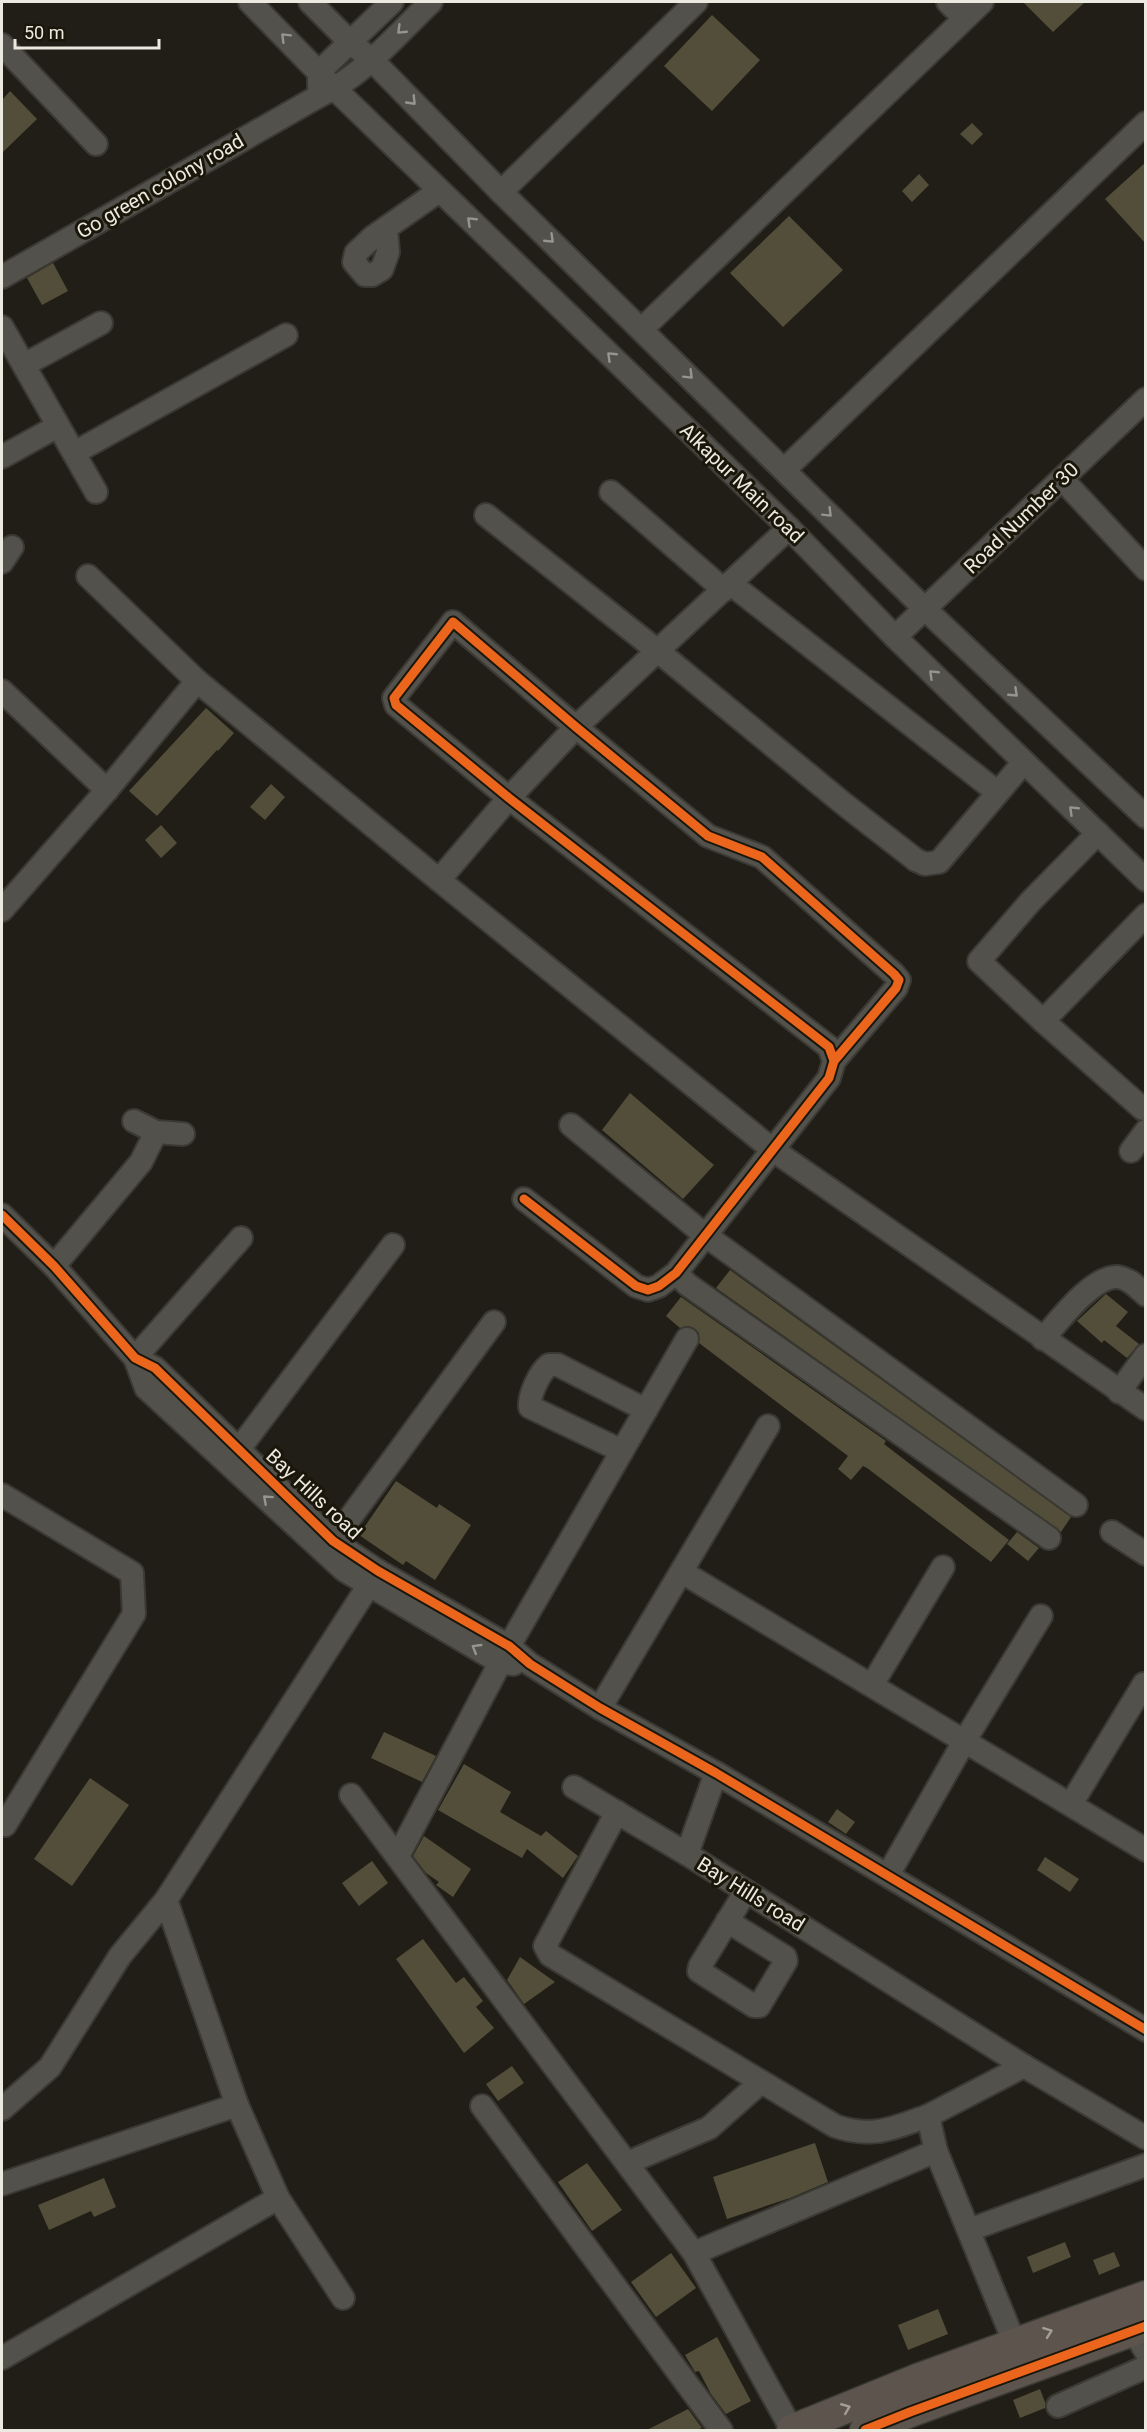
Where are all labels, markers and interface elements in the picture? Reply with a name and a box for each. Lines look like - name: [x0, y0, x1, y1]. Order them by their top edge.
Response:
- scale bar: [15, 12, 159, 50]
- text: 50 m: [24, 22, 64, 43]
- one-way arrow: [397, 23, 408, 34]
- one-way arrow: [281, 33, 292, 44]
- one-way arrow: [405, 95, 416, 105]
- street label: Go green colony road: [72, 128, 248, 244]
- one-way arrow: [467, 217, 478, 228]
- one-way arrow: [543, 232, 553, 243]
- one-way arrow: [607, 352, 618, 363]
- one-way arrow: [682, 368, 693, 379]
- street label: Alkapur Main road: [675, 418, 809, 548]
- street label: Road Number 30: [959, 457, 1083, 579]
- one-way arrow: [820, 505, 831, 516]
- one-way arrow: [930, 670, 940, 681]
- one-way arrow: [1007, 685, 1018, 696]
- one-way arrow: [1070, 806, 1081, 817]
- street label: Bay Hills road: [261, 1444, 367, 1544]
- one-way arrow: [263, 1495, 274, 1506]
- one-way arrow: [472, 1644, 482, 1656]
- street label: Bay Hills road: [693, 1852, 809, 1936]
- one-way arrow: [1042, 2327, 1053, 2339]
- one-way arrow: [840, 2403, 851, 2415]

